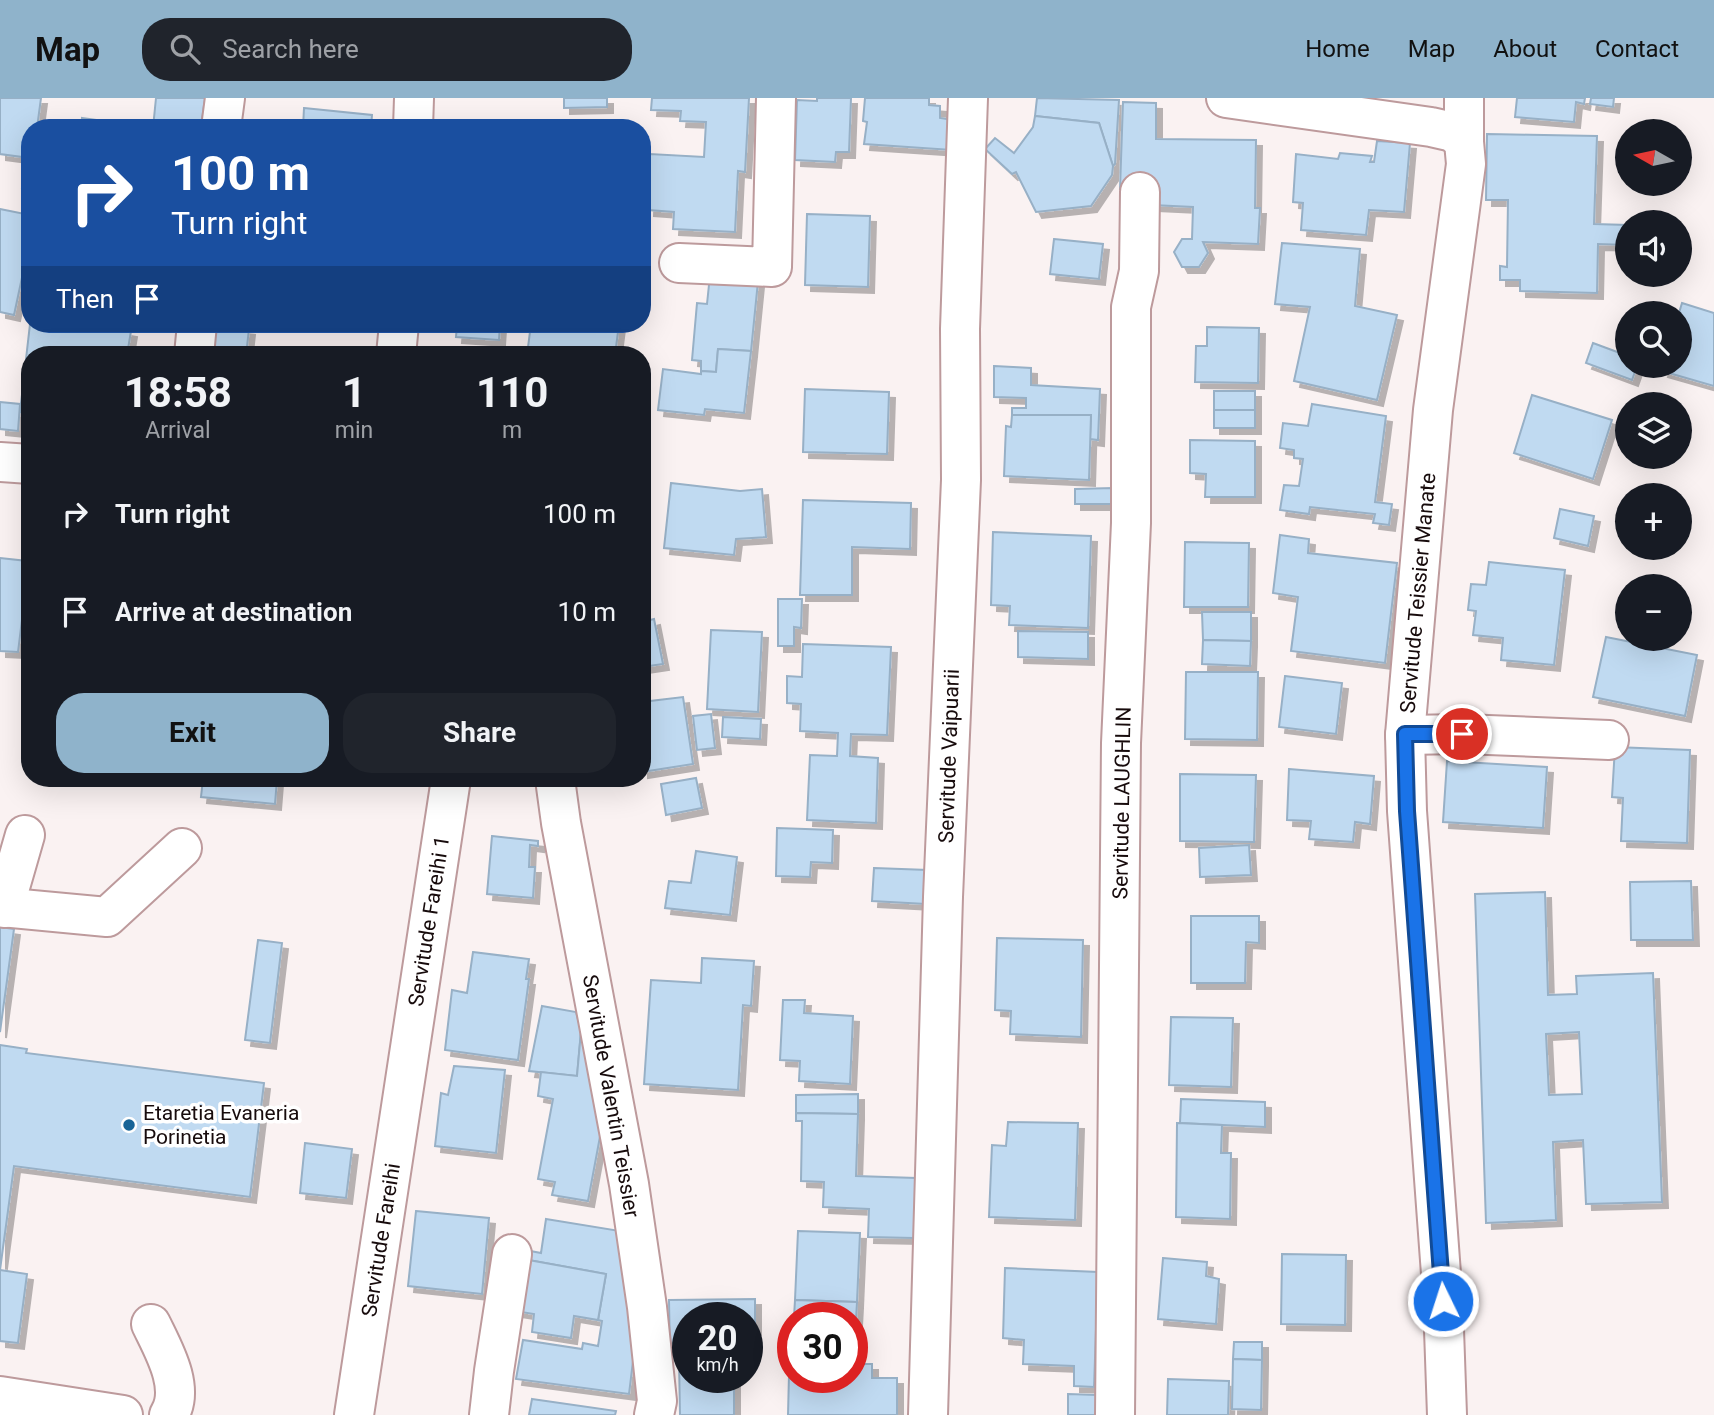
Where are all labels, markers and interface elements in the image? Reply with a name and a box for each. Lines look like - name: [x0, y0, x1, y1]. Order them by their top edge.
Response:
- search box: [142, 18, 632, 81]
- text: Map: [35, 30, 100, 69]
- icon: search: [166, 30, 204, 68]
- text: Search here: [222, 34, 359, 64]
- text: Home: [1305, 35, 1370, 63]
- text: Map: [1408, 35, 1455, 63]
- text: About: [1493, 35, 1557, 63]
- text: Contact: [1595, 35, 1679, 63]
- north arrow: [1615, 119, 1692, 196]
- map controls: [1615, 119, 1692, 651]
- text: 100 m: [171, 145, 310, 202]
- icon: right: [56, 147, 147, 238]
- text: Turn right: [171, 204, 307, 242]
- button: sound: [1615, 210, 1692, 287]
- icon: arrive: [128, 280, 166, 318]
- text: Then: [56, 284, 114, 314]
- button: search: [1615, 301, 1692, 378]
- text: 18:58: [124, 368, 232, 417]
- text: 1: [342, 368, 366, 417]
- text: 110: [476, 368, 548, 417]
- button: layers: [1615, 392, 1692, 469]
- text: Arrival: [145, 417, 211, 444]
- text: min: [335, 417, 373, 444]
- text: m: [502, 417, 522, 444]
- street label: Servitude Teissier Manate: [1396, 472, 1440, 714]
- button: +: [1615, 483, 1692, 560]
- icon: right: [56, 495, 94, 533]
- text: Turn right: [115, 499, 230, 529]
- text: 100 m: [543, 499, 616, 529]
- button: −: [1615, 574, 1692, 651]
- icon: arrive: [56, 593, 94, 631]
- text: Arrive at destination: [115, 597, 352, 627]
- text: 10 m: [558, 597, 616, 627]
- street label: Servitude Vaipuarii: [934, 668, 964, 844]
- button: Exit: [56, 693, 329, 773]
- button: Share: [343, 693, 616, 773]
- pin: [1432, 704, 1492, 764]
- street label: Servitude LAUGHLIN: [1108, 706, 1136, 900]
- icon: arrive: [1443, 715, 1481, 753]
- street label: Servitude Fareihi 1: [404, 834, 454, 1008]
- street label: Servitude Valentin Teissier: [578, 973, 644, 1219]
- place label: Etaretia Evaneria Porinetia: [143, 1101, 299, 1149]
- marker: Etaretia Evaneria Porinetia: [121, 1117, 137, 1133]
- street label: Servitude Fareihi: [357, 1161, 405, 1319]
- position arrow: [1406, 1264, 1480, 1338]
- speed limit sign: 30: [777, 1302, 868, 1393]
- text: 20: [697, 1318, 738, 1359]
- text: km/h: [696, 1354, 739, 1375]

